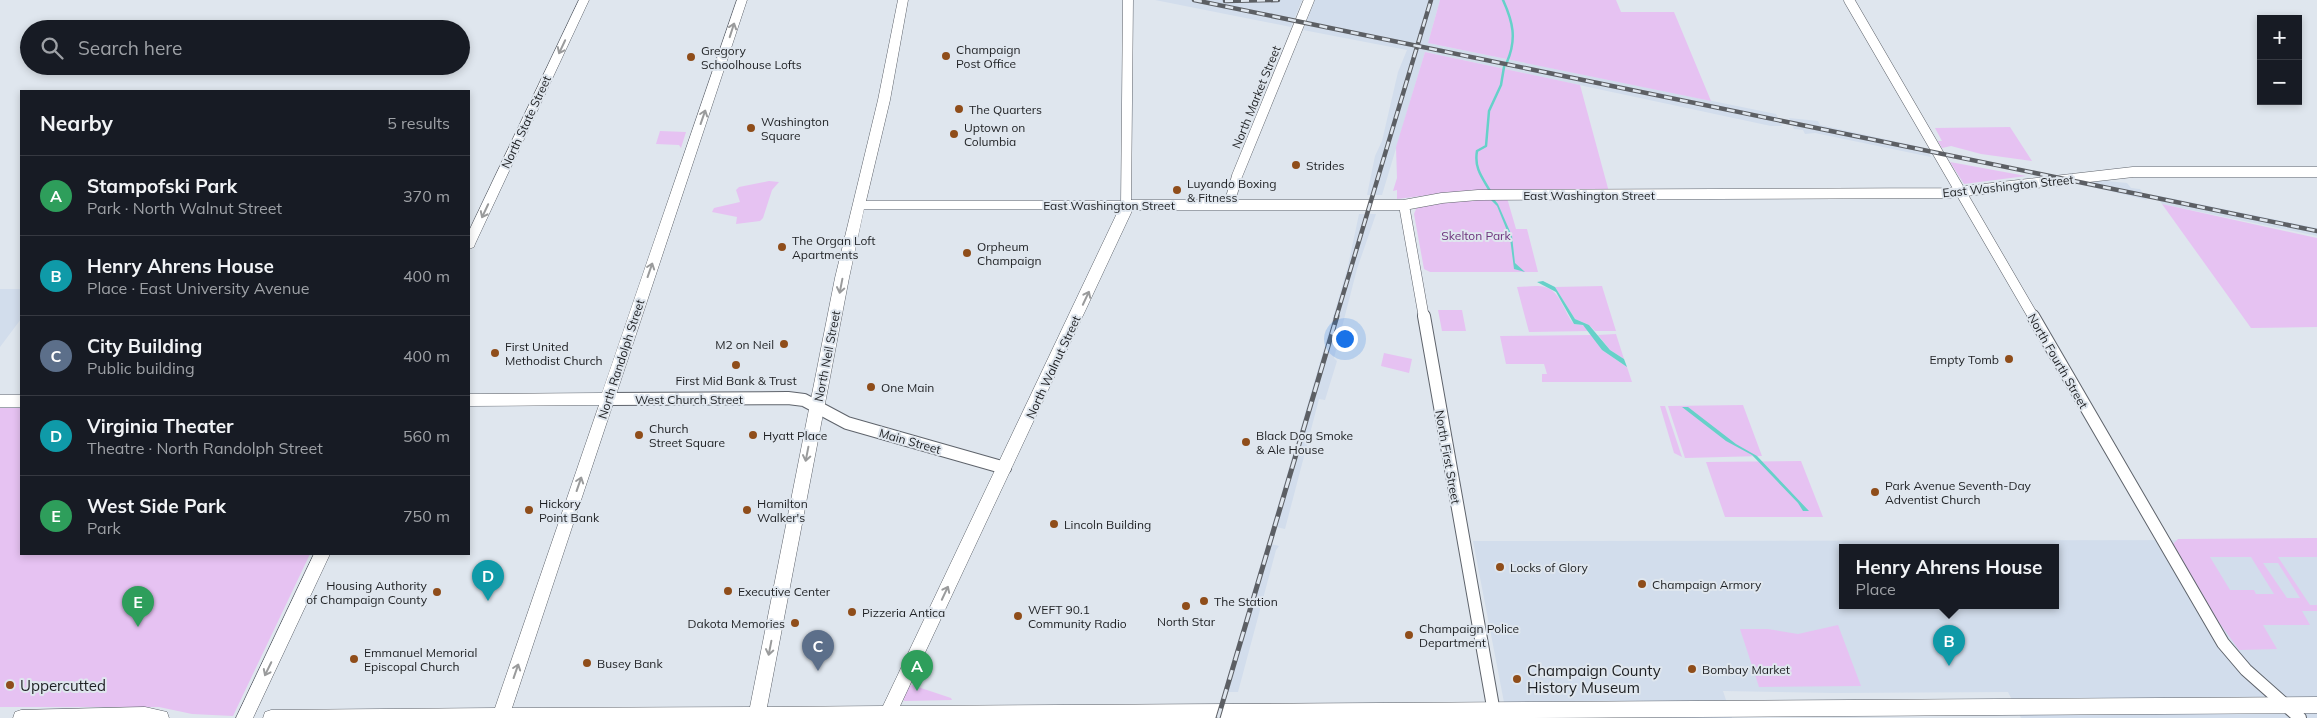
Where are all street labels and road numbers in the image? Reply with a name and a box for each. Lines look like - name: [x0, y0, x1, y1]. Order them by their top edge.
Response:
- street label: North Market Street: [1228, 43, 1284, 151]
- street label: North State Street: [498, 73, 554, 171]
- street label: East Washington Street: [1942, 172, 2074, 200]
- street label: East Washington Street: [1523, 188, 1655, 203]
- street label: East Washington Street: [1043, 198, 1175, 213]
- street label: North Randolph Street: [595, 297, 647, 421]
- street label: North Neil Street: [811, 309, 843, 403]
- street label: North Fourth Street: [2025, 311, 2091, 411]
- street label: North Walnut Street: [1023, 313, 1083, 421]
- street label: West Church Street: [635, 392, 743, 407]
- street label: North First Street: [1432, 409, 1464, 505]
- street label: Main Street: [877, 425, 943, 457]

